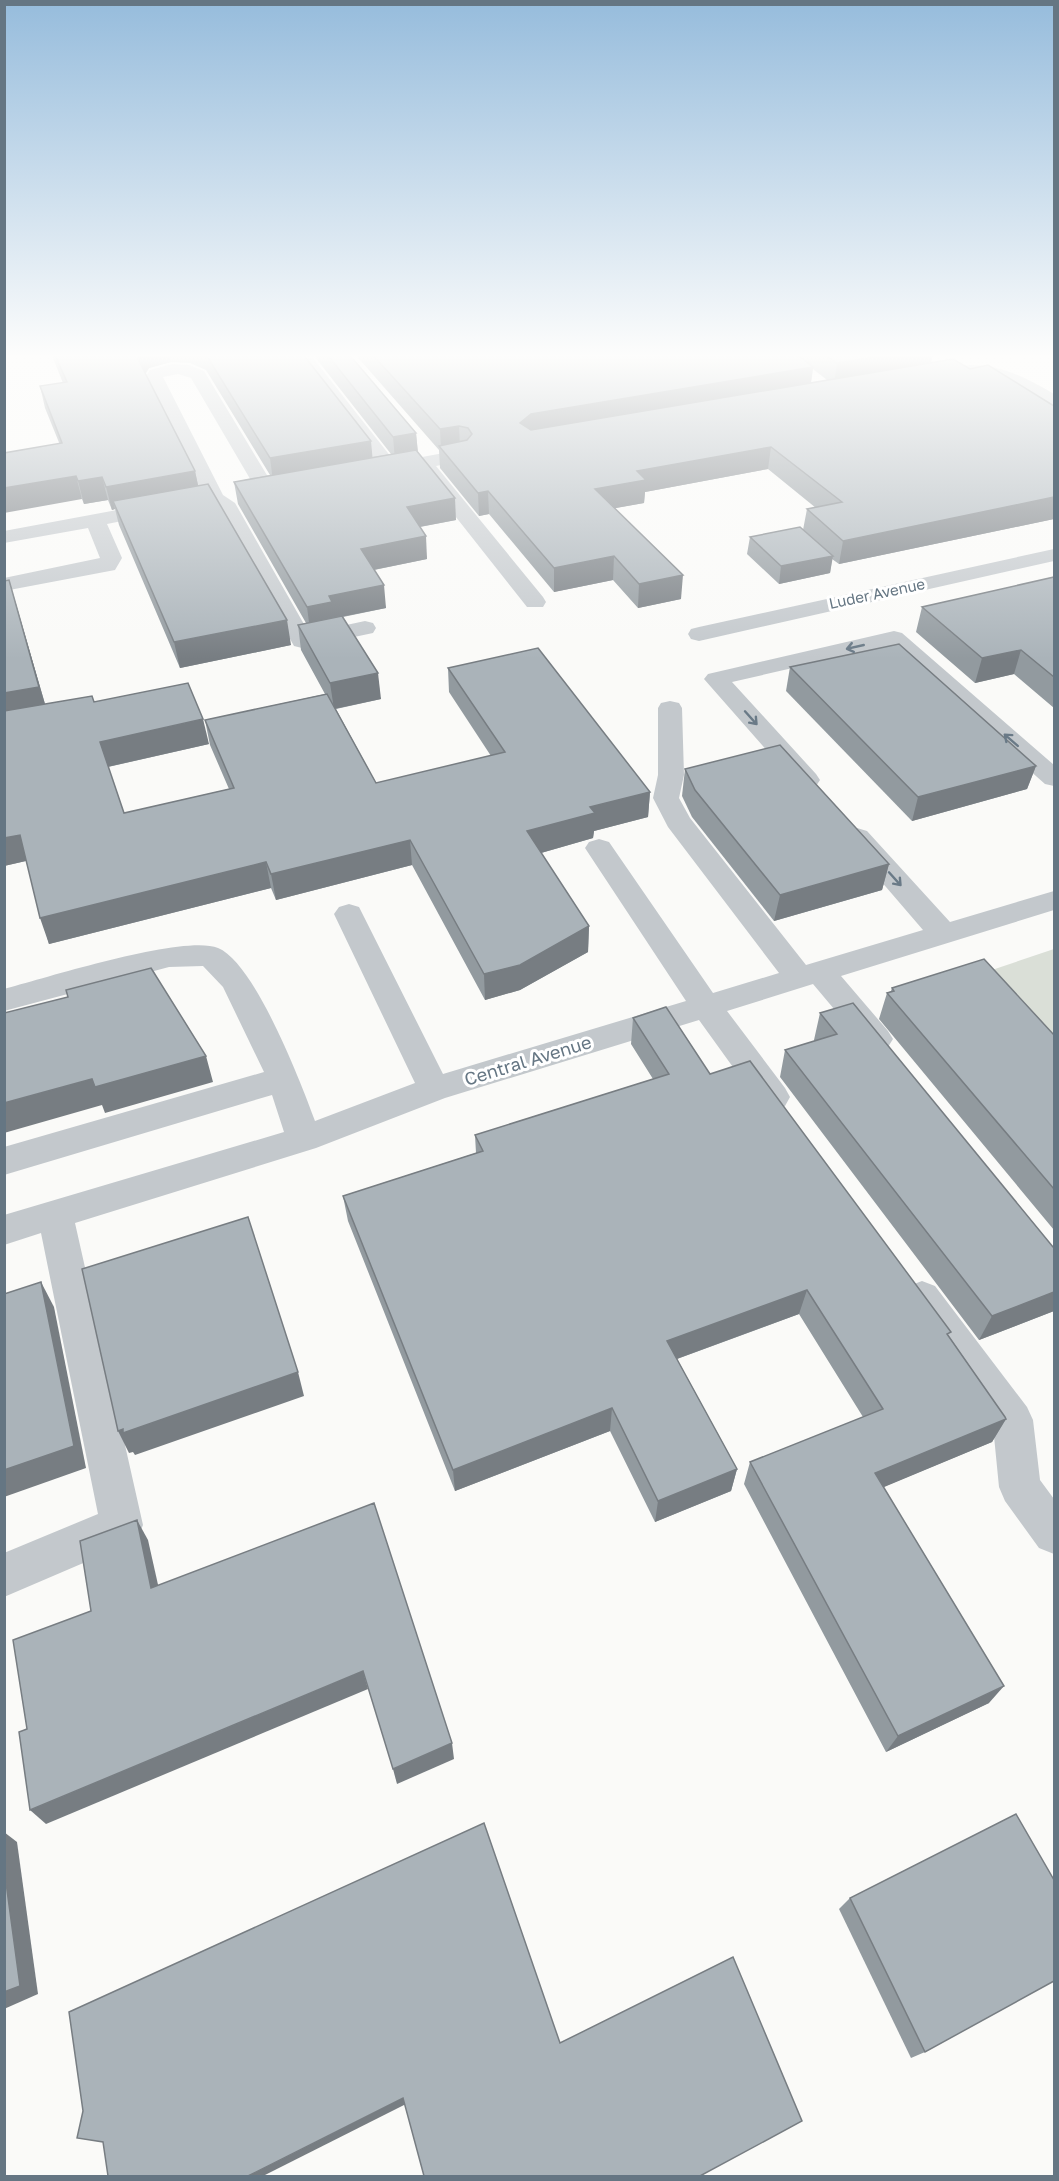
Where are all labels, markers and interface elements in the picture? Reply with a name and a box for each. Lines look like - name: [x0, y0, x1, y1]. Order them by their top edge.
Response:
- street label: Luder Avenue: [827, 574, 927, 612]
- one-way arrow: [846, 641, 865, 653]
- one-way arrow: [744, 710, 758, 725]
- one-way arrow: [1003, 733, 1018, 747]
- one-way arrow: [888, 871, 902, 886]
- street label: Central Avenue: [462, 1030, 594, 1090]

